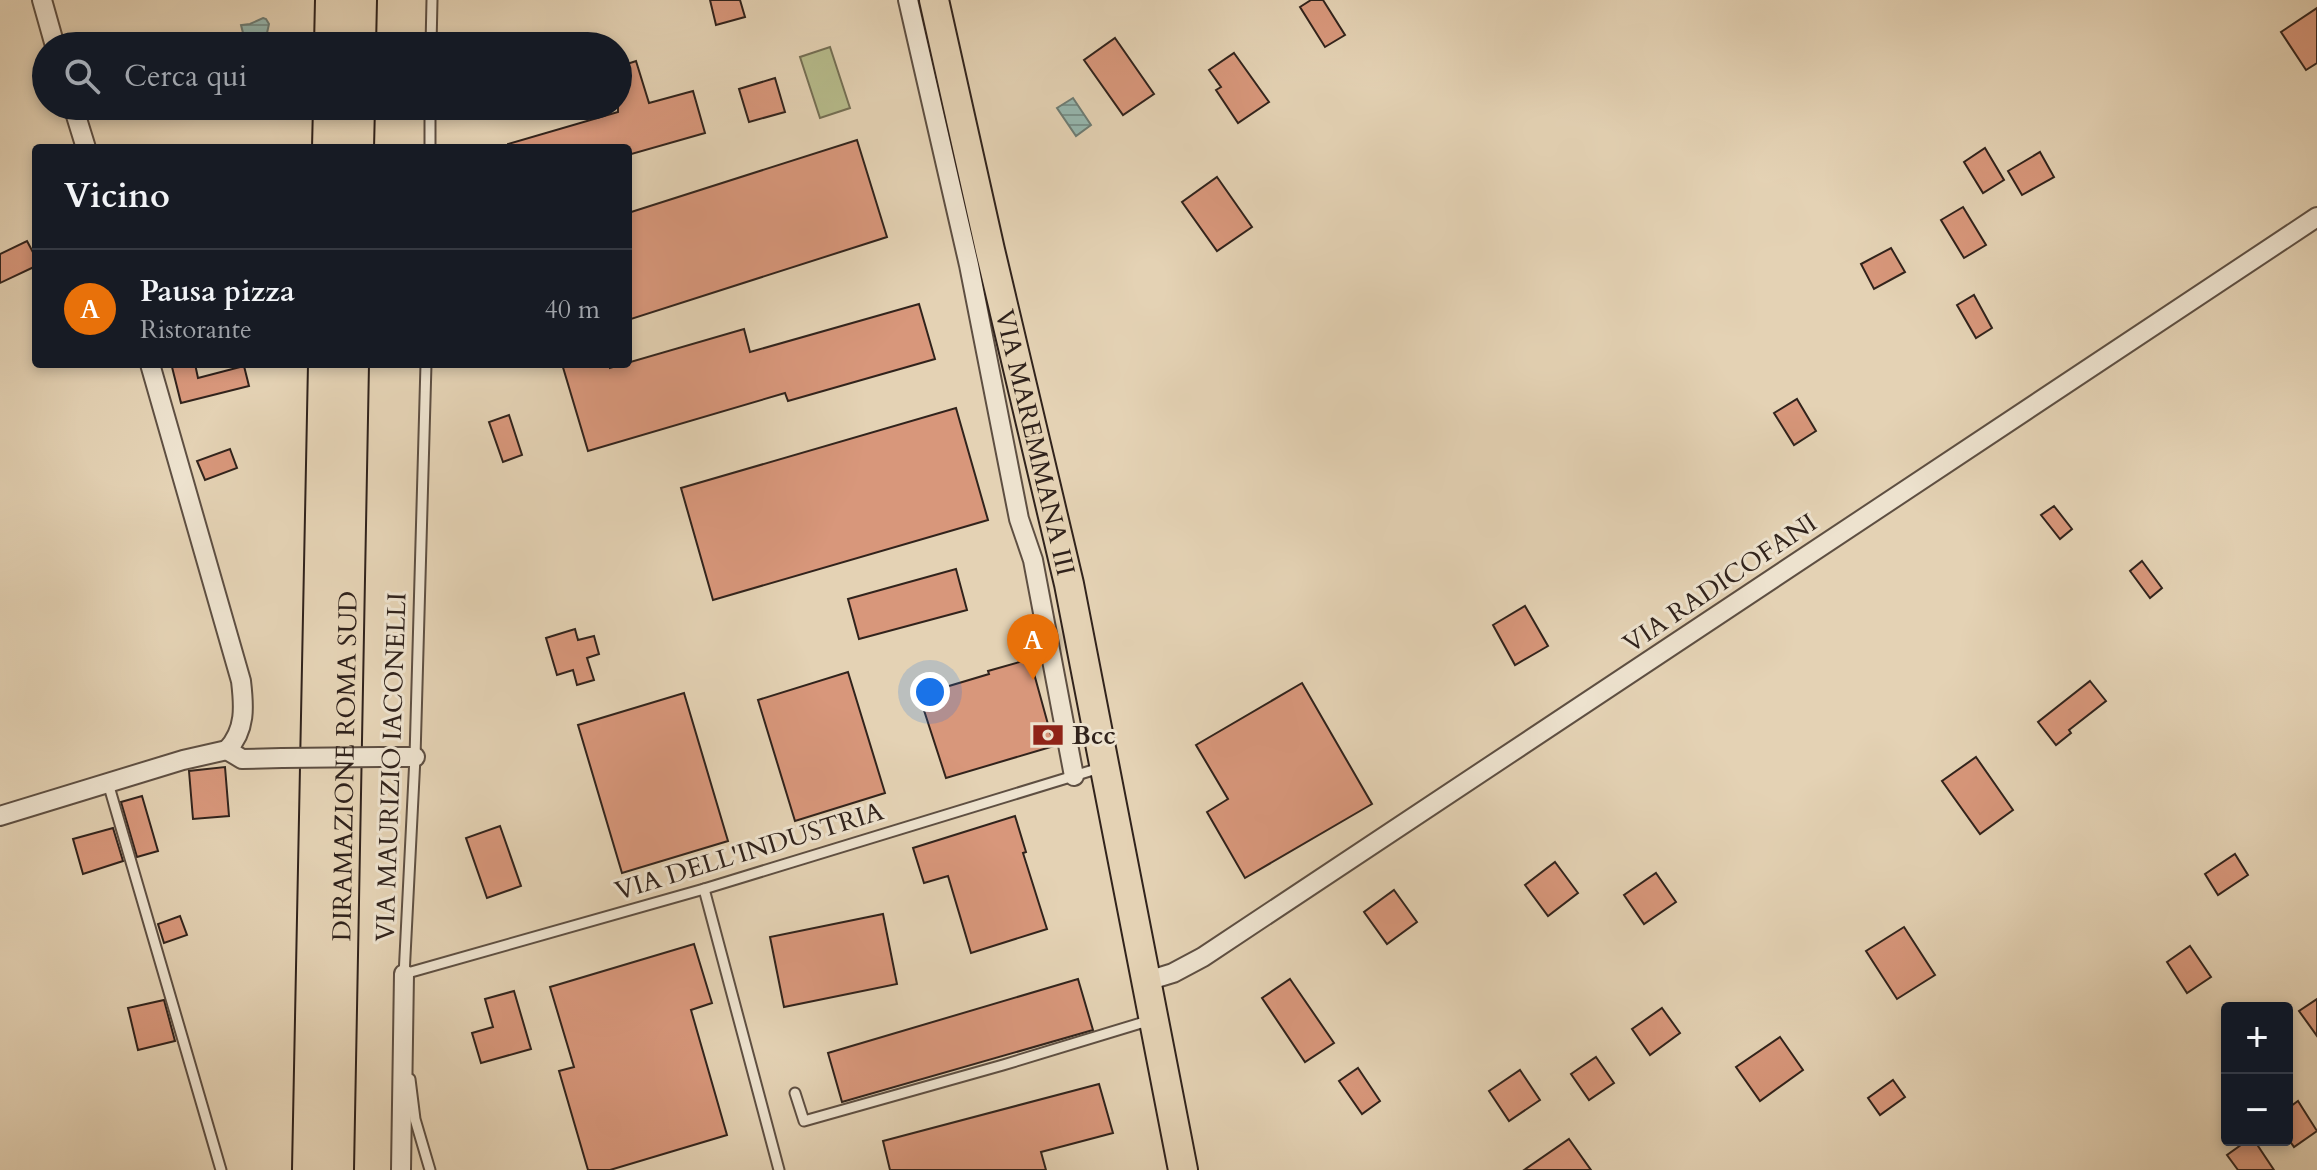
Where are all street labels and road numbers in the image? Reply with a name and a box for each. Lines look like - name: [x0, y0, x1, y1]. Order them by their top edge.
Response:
- street label: VIA MAREMMANA III: [987, 306, 1084, 579]
- street label: VIA RADICOFANI: [1616, 505, 1824, 661]
- street label: DIRAMAZIONE ROMA SUD: [324, 591, 365, 942]
- street label: VIA MAURIZIO IACONELLI: [367, 592, 415, 942]
- street label: VIA DELL'INDUSTRIA: [611, 793, 888, 909]

